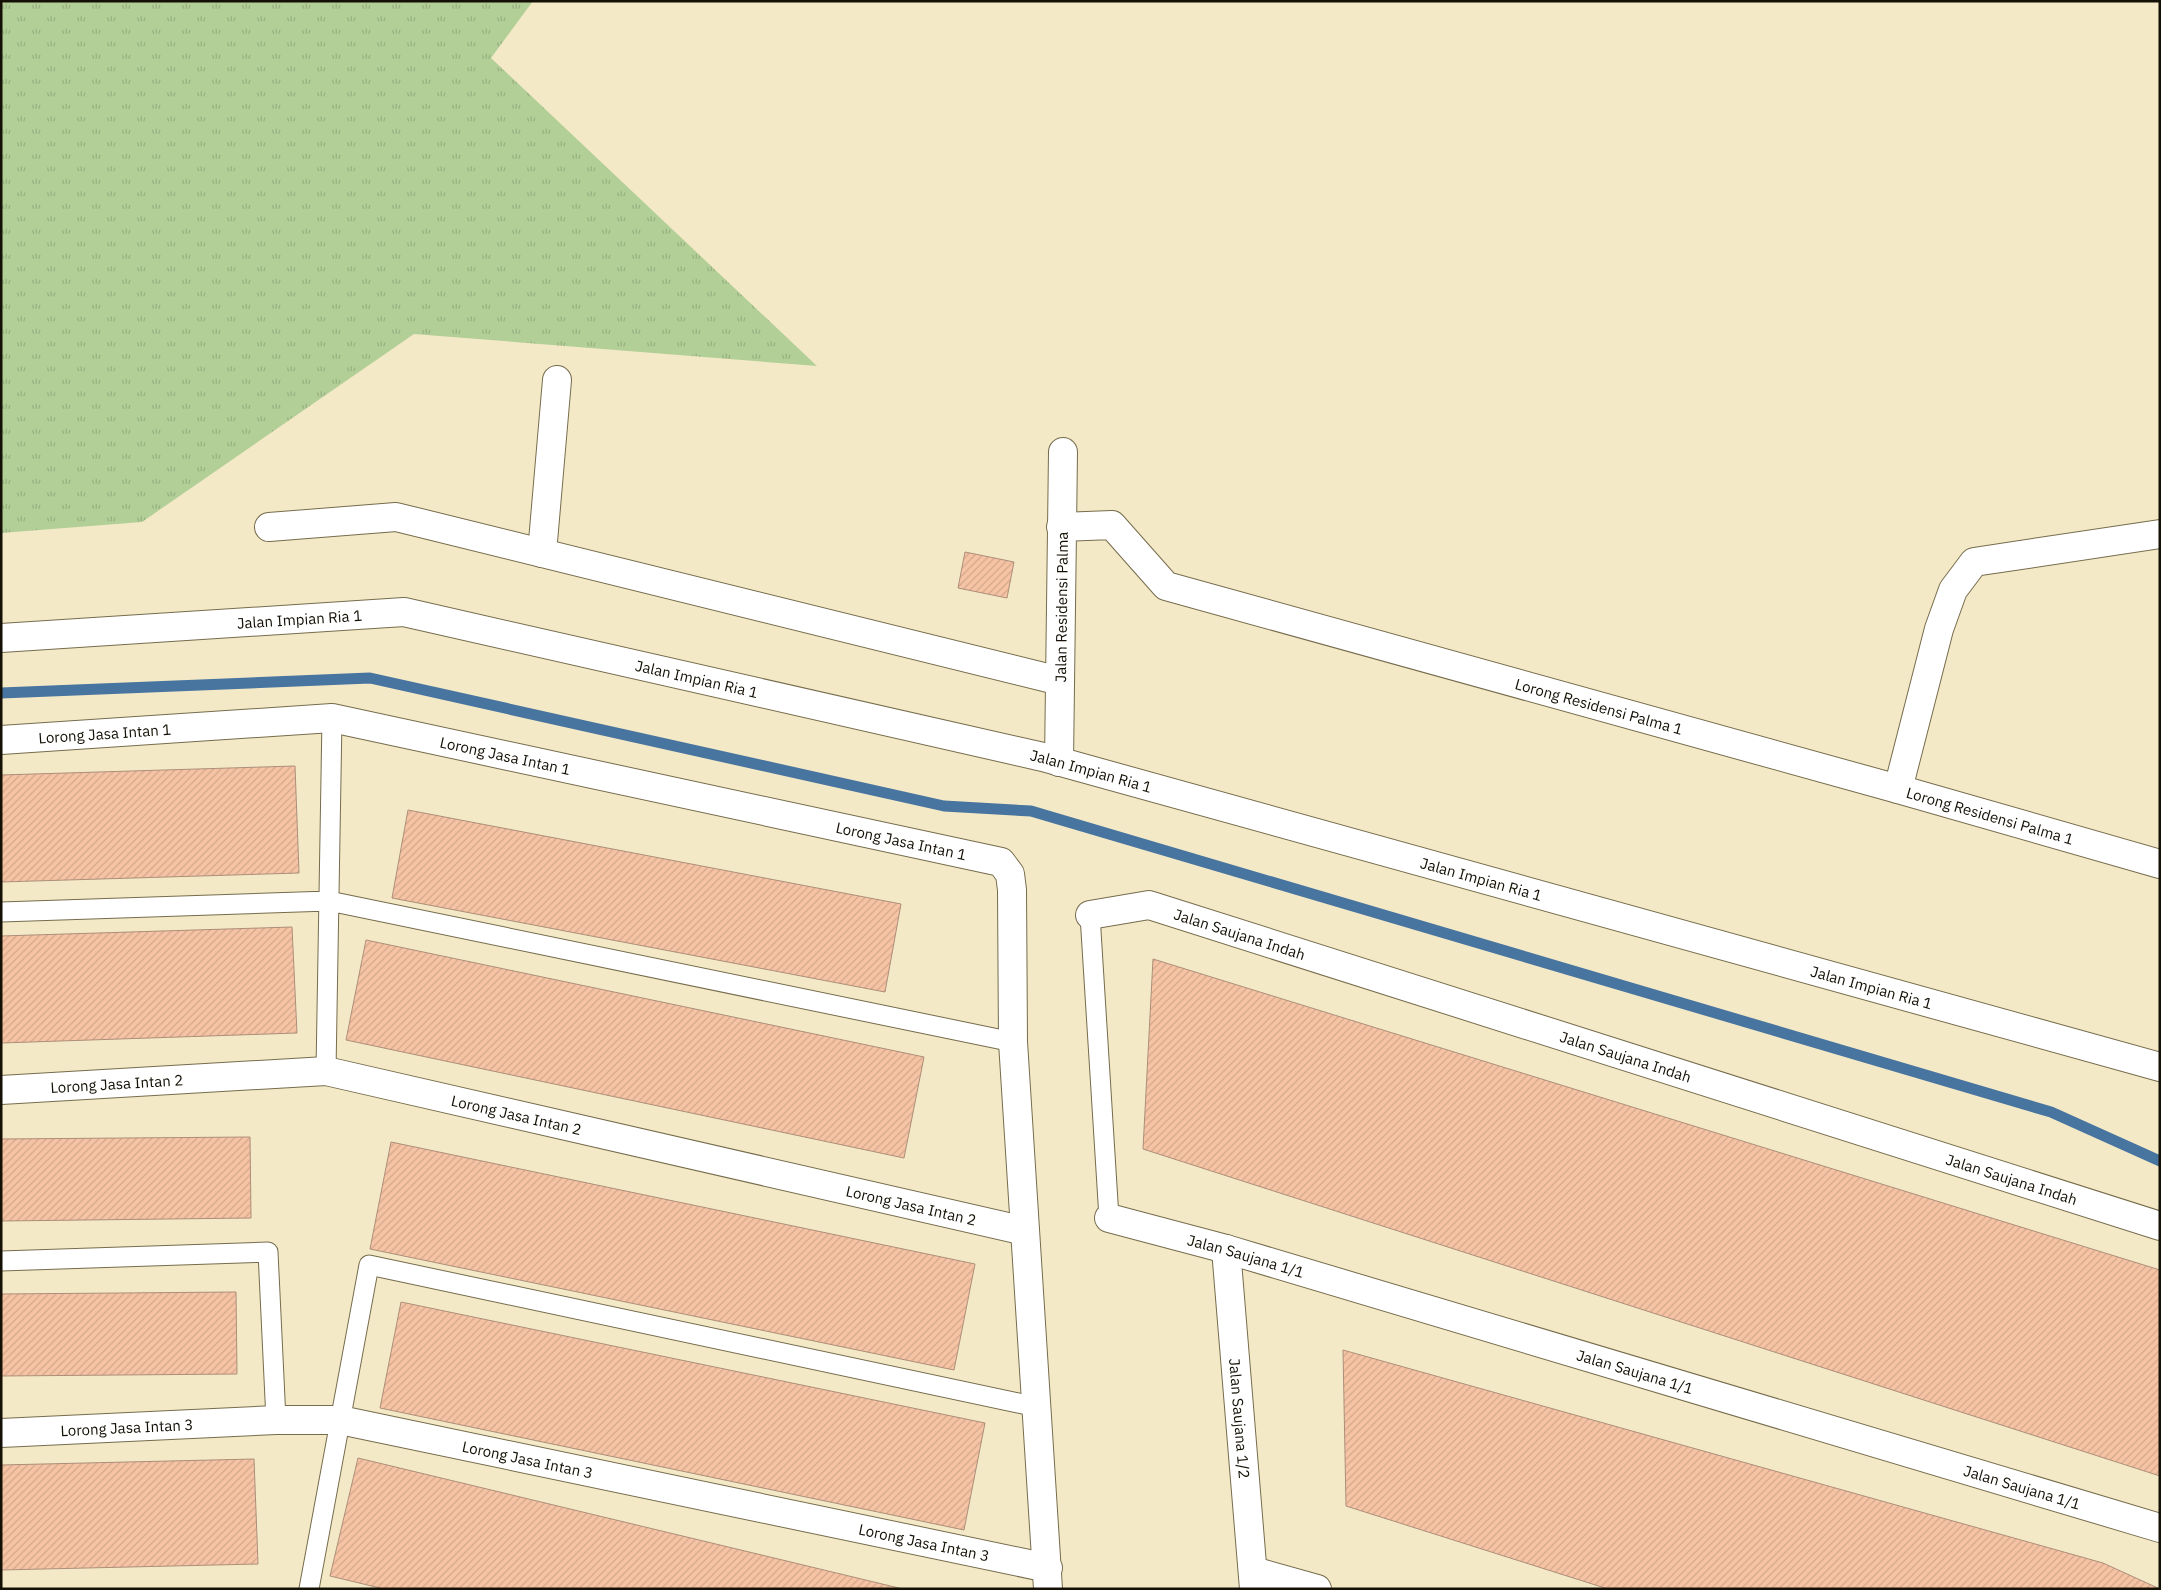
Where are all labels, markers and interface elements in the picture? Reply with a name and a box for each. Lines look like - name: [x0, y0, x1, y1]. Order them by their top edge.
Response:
- street label: Jalan Residensi Palma: [1051, 531, 1071, 683]
- street label: Jalan Impian Ria 1: [236, 605, 363, 632]
- street label: Jalan Impian Ria 1: [633, 655, 760, 702]
- street label: Lorong Residensi Palma 1: [1513, 674, 1685, 738]
- street label: Lorong Jasa Intan 1: [38, 719, 172, 747]
- street label: Lorong Jasa Intan 1: [438, 732, 572, 779]
- street label: Jalan Impian Ria 1: [1028, 745, 1154, 796]
- street label: Lorong Residensi Palma 1: [1904, 782, 2076, 848]
- street label: Lorong Jasa Intan 1: [834, 817, 968, 864]
- street label: Jalan Impian Ria 1: [1418, 853, 1544, 905]
- street label: Jalan Saujana Indah: [1172, 904, 1308, 964]
- street label: Jalan Impian Ria 1: [1809, 961, 1935, 1013]
- street label: Jalan Saujana Indah: [1558, 1027, 1694, 1086]
- street label: Lorong Jasa Intan 2: [50, 1070, 184, 1097]
- street label: Lorong Jasa Intan 2: [450, 1091, 584, 1139]
- street label: Jalan Saujana Indah: [1944, 1149, 2080, 1209]
- street label: Lorong Jasa Intan 2: [844, 1181, 978, 1229]
- street label: Jalan Saujana 1/1: [1185, 1230, 1307, 1281]
- street label: Jalan Saujana 1/1: [1575, 1345, 1696, 1398]
- street label: Jalan Saujana 1/2: [1226, 1357, 1254, 1479]
- street label: Lorong Jasa Intan 3: [60, 1414, 194, 1440]
- street label: Lorong Jasa Intan 3: [461, 1436, 595, 1482]
- street label: Jalan Saujana 1/1: [1962, 1460, 2083, 1513]
- street label: Lorong Jasa Intan 3: [857, 1519, 991, 1565]

